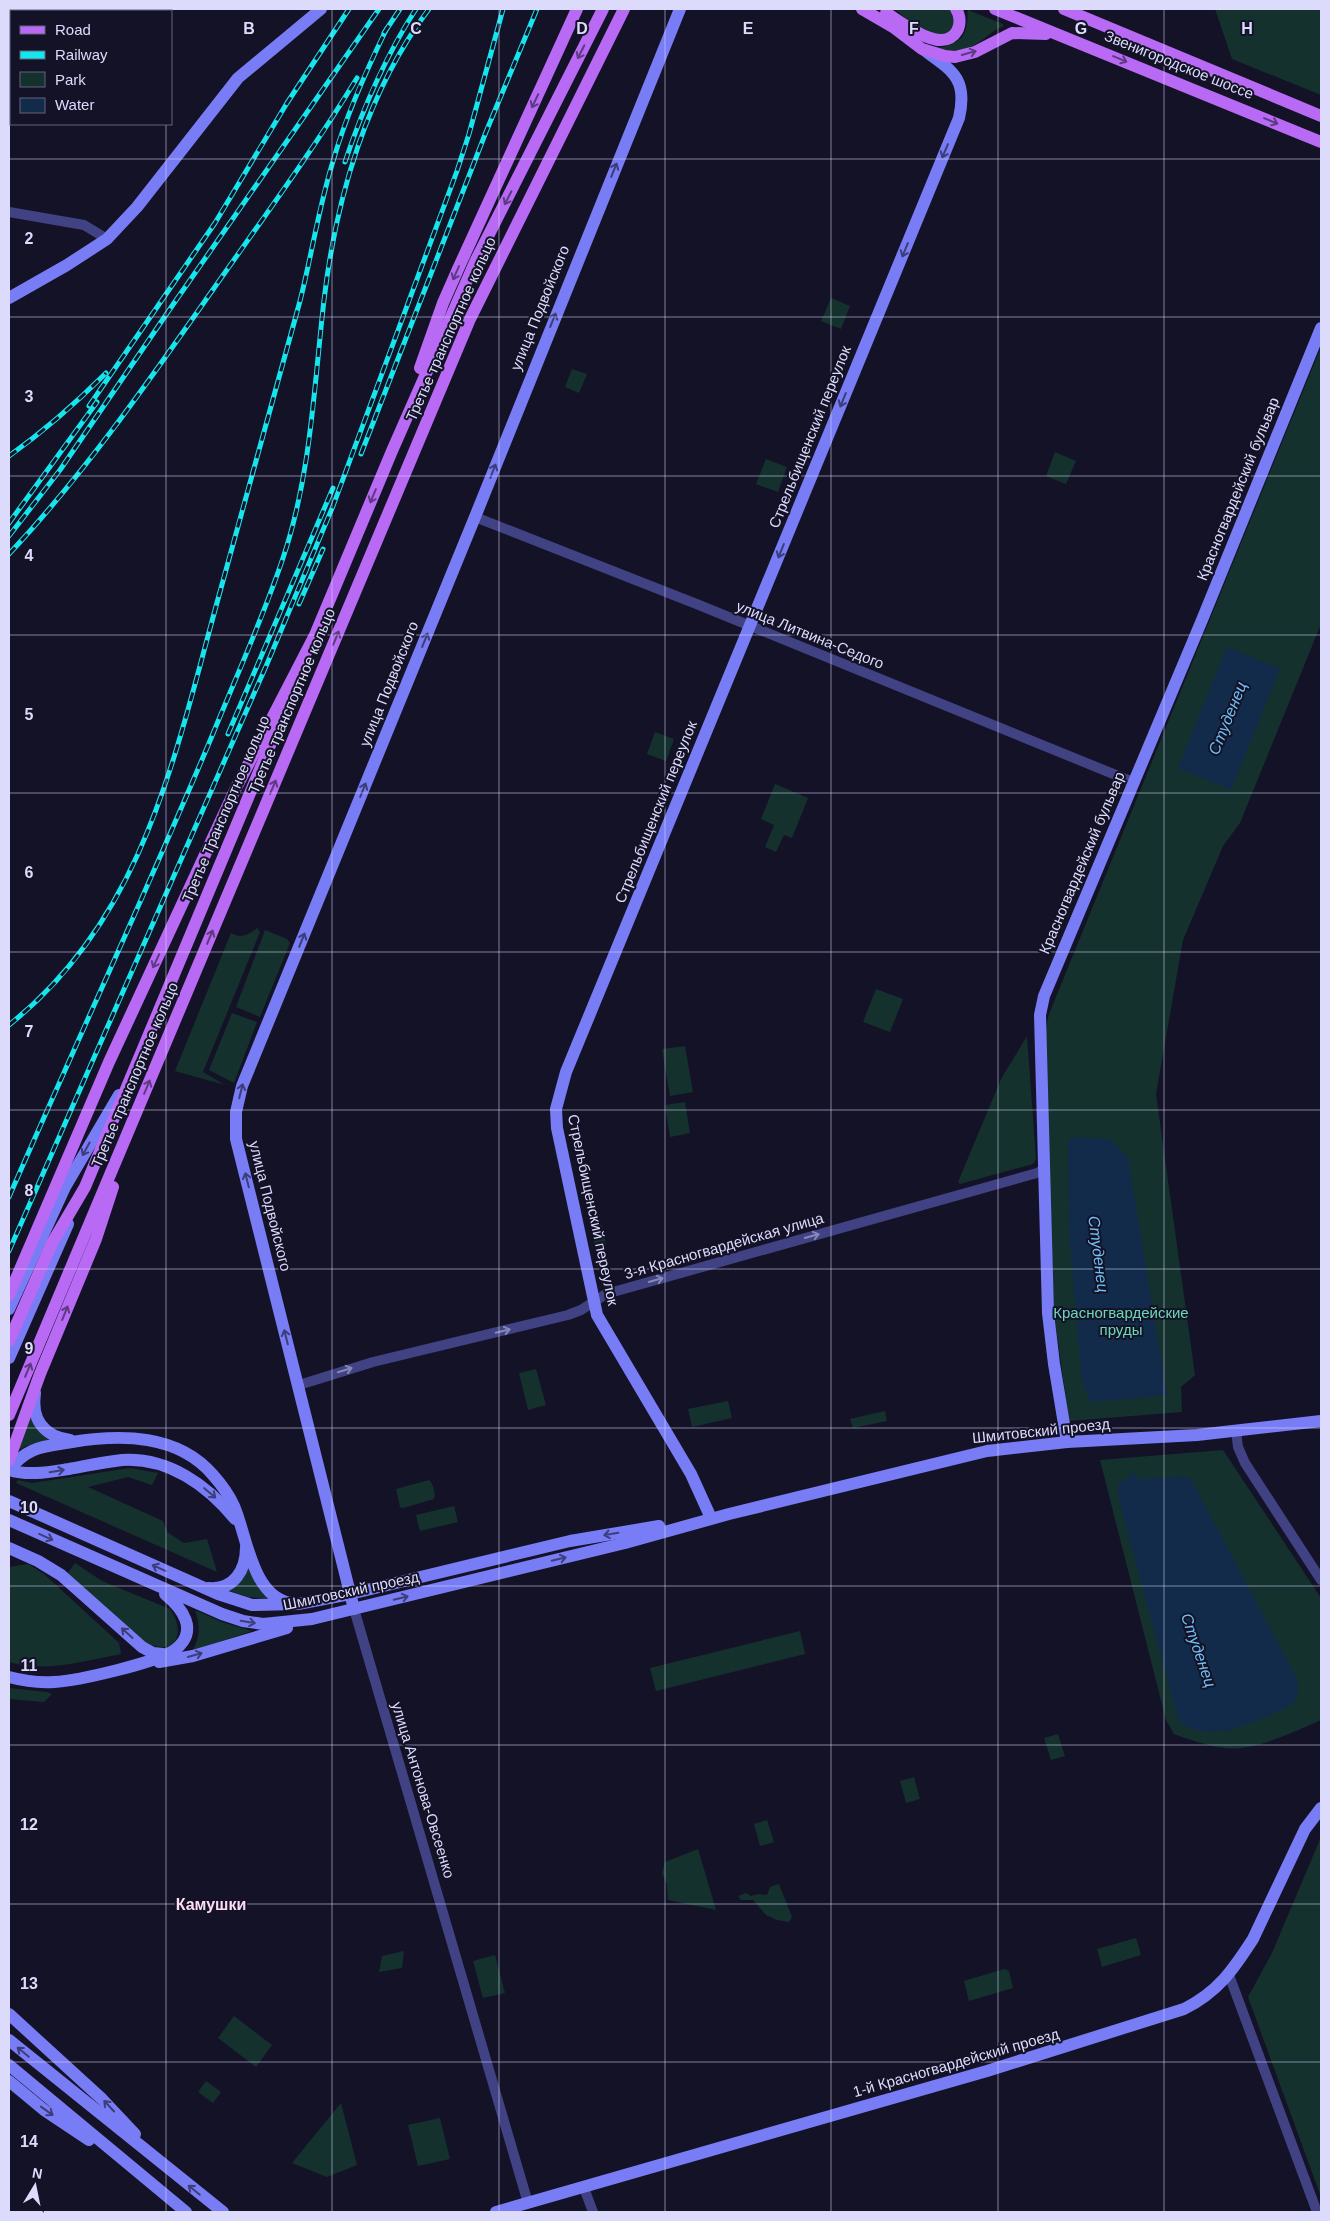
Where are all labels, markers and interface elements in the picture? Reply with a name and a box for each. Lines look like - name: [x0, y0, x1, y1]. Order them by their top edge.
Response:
- legend: [10, 10, 172, 125]
- text: B: [243, 20, 255, 37]
- text: C: [410, 20, 422, 37]
- text: D: [576, 20, 588, 37]
- text: E: [743, 20, 754, 37]
- text: F: [909, 20, 919, 37]
- text: G: [1075, 20, 1087, 37]
- text: H: [1241, 20, 1253, 37]
- text: Road: [55, 21, 91, 38]
- street label: Звенигородское шоссе: [1102, 27, 1256, 102]
- one-way arrow: [576, 45, 586, 60]
- text: Railway: [55, 46, 108, 63]
- one-way arrow: [961, 48, 977, 57]
- one-way arrow: [1112, 55, 1128, 64]
- text: Park: [55, 71, 86, 88]
- one-way arrow: [529, 93, 539, 108]
- text: Water: [55, 96, 94, 113]
- one-way arrow: [1263, 117, 1278, 126]
- one-way arrow: [940, 143, 949, 158]
- one-way arrow: [610, 162, 619, 178]
- one-way arrow: [503, 190, 513, 205]
- text: 2: [25, 230, 34, 247]
- street label: Третье транспортное кольцо: [402, 234, 499, 423]
- one-way arrow: [899, 242, 909, 257]
- street label: улица Подвойского: [507, 243, 572, 373]
- one-way arrow: [450, 265, 460, 280]
- one-way arrow: [549, 313, 558, 328]
- street label: Стрельбищенский переулок: [765, 343, 854, 530]
- text: 3: [25, 388, 34, 405]
- one-way arrow: [838, 392, 847, 408]
- street label: Красногвардейский бульвар: [1193, 395, 1282, 583]
- one-way arrow: [489, 464, 498, 479]
- one-way arrow: [368, 488, 377, 503]
- one-way arrow: [776, 543, 786, 558]
- text: 4: [25, 547, 34, 564]
- street label: улица Литвина-Седого: [734, 597, 887, 672]
- street label: Третье транспортное кольцо: [245, 606, 338, 796]
- street label: улица Подвойского: [356, 619, 421, 749]
- one-way arrow: [333, 630, 342, 645]
- one-way arrow: [420, 633, 430, 648]
- water label: Студенец: [1205, 679, 1250, 757]
- text: 5: [25, 706, 34, 723]
- street label: Третье Транспортное кольцо: [178, 713, 273, 905]
- street label: Стрельбищенский переулок: [611, 718, 700, 905]
- street label: Красногвардейский бульвар: [1035, 769, 1128, 956]
- one-way arrow: [269, 780, 279, 795]
- one-way arrow: [359, 783, 368, 798]
- text: 6: [25, 864, 34, 881]
- one-way arrow: [206, 930, 216, 945]
- one-way arrow: [298, 933, 307, 948]
- one-way arrow: [151, 953, 160, 968]
- street label: Третье транспортное кольцо: [88, 980, 181, 1170]
- text: 7: [25, 1023, 34, 1040]
- one-way arrow: [143, 1080, 153, 1095]
- one-way arrow: [237, 1084, 246, 1100]
- street label: Стрельбищенский переулок: [565, 1113, 622, 1308]
- street label: улица Подвойского: [246, 1139, 295, 1273]
- one-way arrow: [81, 1142, 91, 1156]
- one-way arrow: [242, 1172, 251, 1188]
- text: 8: [25, 1182, 34, 1199]
- street label: 3-я Красногвардейская улица: [622, 1209, 826, 1282]
- water label: Студенец: [1085, 1215, 1112, 1293]
- one-way arrow: [804, 1231, 820, 1241]
- one-way arrow: [647, 1275, 663, 1285]
- park label: Красногвардейские пруды: [1053, 1304, 1189, 1338]
- one-way arrow: [61, 1306, 71, 1321]
- one-way arrow: [494, 1326, 510, 1335]
- one-way arrow: [281, 1330, 291, 1346]
- text: 9: [25, 1340, 34, 1357]
- one-way arrow: [24, 1363, 33, 1378]
- one-way arrow: [337, 1365, 353, 1375]
- street label: Шмитовский проезд: [971, 1415, 1111, 1446]
- one-way arrow: [49, 1465, 65, 1475]
- one-way arrow: [203, 1487, 216, 1498]
- text: 10: [20, 1499, 38, 1516]
- one-way arrow: [604, 1529, 620, 1539]
- one-way arrow: [38, 1533, 53, 1543]
- one-way arrow: [550, 1554, 566, 1563]
- one-way arrow: [152, 1562, 167, 1572]
- street label: Шмитовский проезд: [281, 1568, 421, 1613]
- one-way arrow: [393, 1593, 409, 1602]
- water label: Студенец: [1178, 1611, 1219, 1689]
- one-way arrow: [240, 1617, 256, 1627]
- one-way arrow: [120, 1627, 133, 1639]
- one-way arrow: [186, 1650, 202, 1660]
- text: 11: [21, 1657, 38, 1674]
- street label: улица Антонова-Овсеенко: [389, 1700, 458, 1880]
- text: 12: [20, 1816, 38, 1833]
- district label: Камушки: [176, 1896, 246, 1913]
- text: 13: [20, 1975, 38, 1992]
- street label: 1-й Красногвардейский проезд: [851, 2025, 1061, 2100]
- one-way arrow: [17, 2046, 30, 2057]
- one-way arrow: [103, 2099, 115, 2112]
- one-way arrow: [40, 2106, 53, 2117]
- text: 14: [20, 2133, 38, 2150]
- north arrow: [10, 2161, 60, 2211]
- text: N: [31, 2164, 44, 2182]
- one-way arrow: [188, 2184, 201, 2195]

